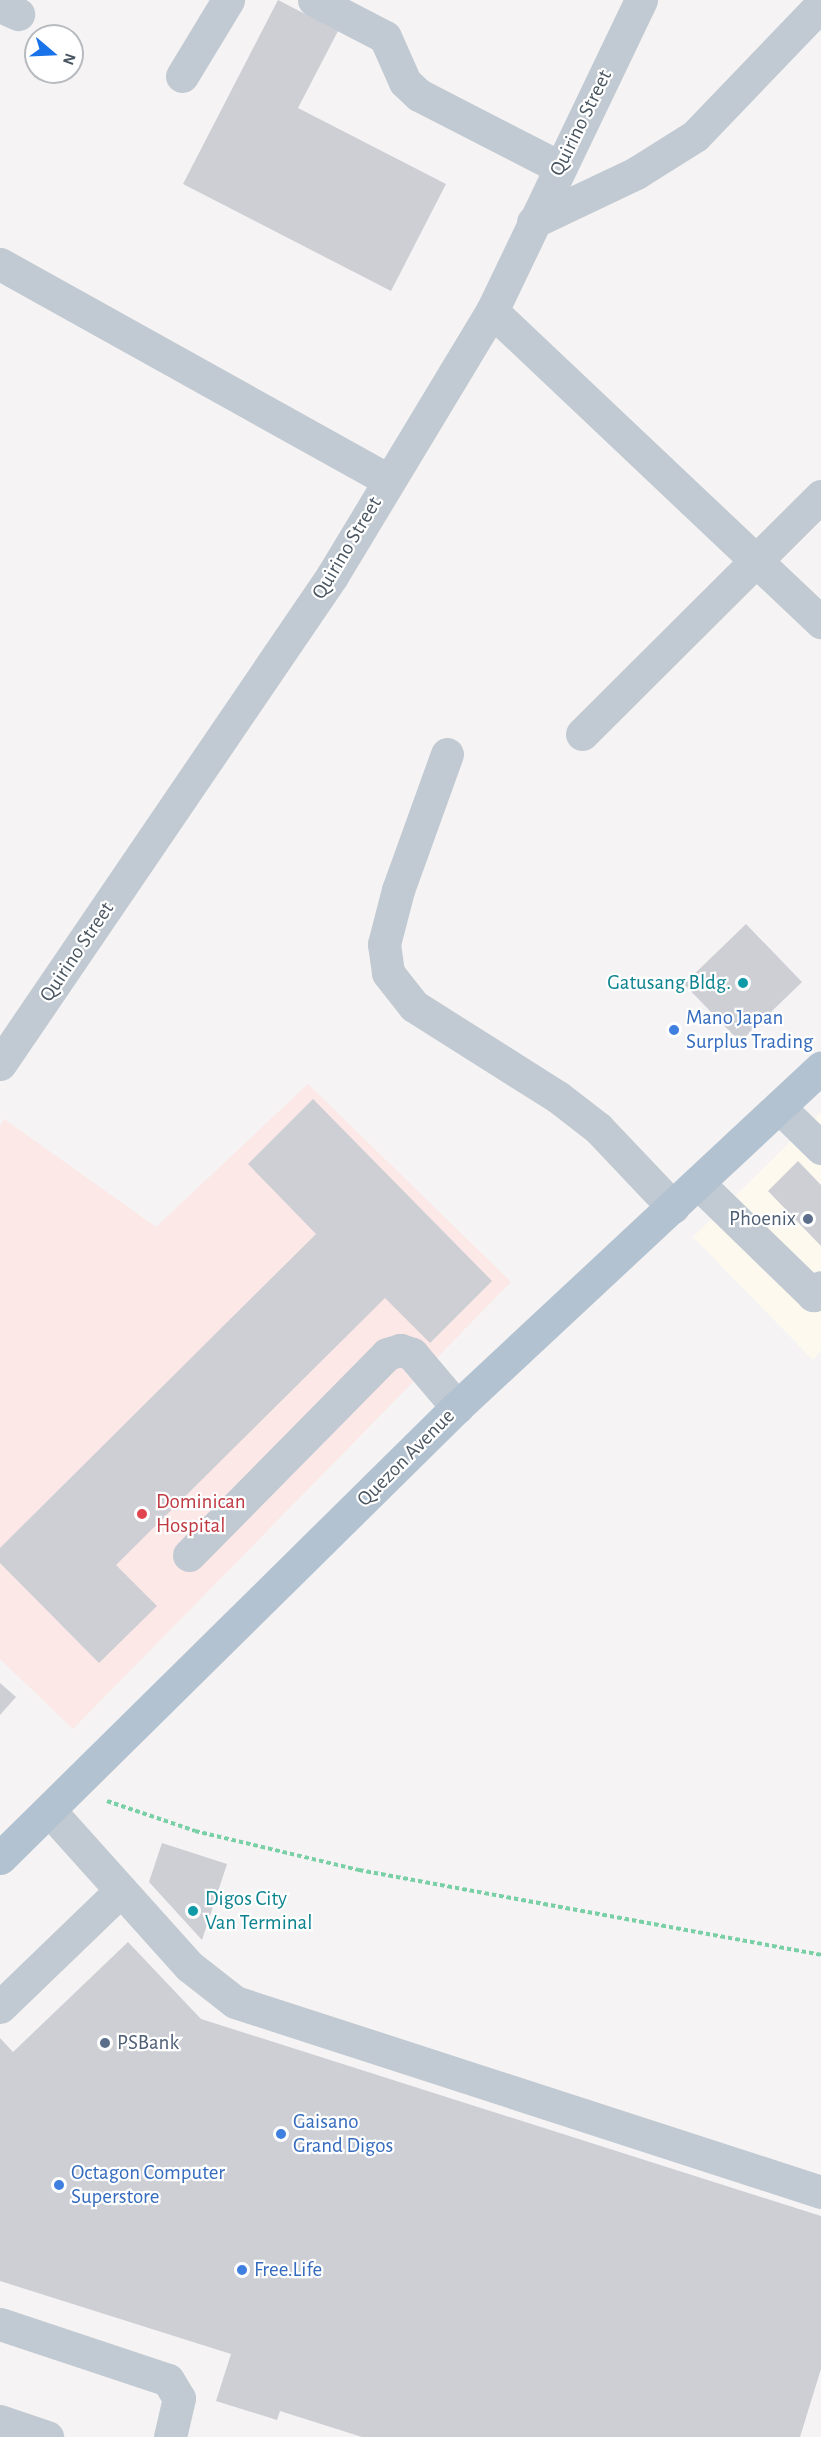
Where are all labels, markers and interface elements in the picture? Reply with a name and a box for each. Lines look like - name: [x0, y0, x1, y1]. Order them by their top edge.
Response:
- north arrow: [24, 24, 84, 84]
- text: N: [60, 51, 79, 67]
- street label: Quirino Street: [544, 66, 618, 180]
- street label: Quirino Street: [307, 492, 387, 604]
- street label: Quirino Street: [34, 897, 120, 1007]
- place label: Gatusang Bldg.: [607, 970, 731, 996]
- marker: Gatusang Bldg.: [736, 976, 750, 990]
- place label: Mano Japan Surplus Trading: [686, 1005, 813, 1055]
- marker: Mano Japan Surplus Trading: [667, 1023, 681, 1037]
- place label: Phoenix: [729, 1206, 796, 1232]
- marker: Phoenix: [801, 1212, 815, 1226]
- street label: Quezon Avenue: [352, 1404, 460, 1512]
- place label: Dominican Hospital: [156, 1489, 246, 1539]
- marker: Dominican Hospital: [133, 1505, 151, 1523]
- place label: Digos City Van Terminal: [205, 1886, 312, 1936]
- marker: Digos City Van Terminal: [186, 1904, 200, 1918]
- place label: PSBank: [117, 2030, 179, 2056]
- marker: PSBank: [98, 2036, 112, 2050]
- place label: Gaisano Grand Digos: [293, 2109, 393, 2159]
- marker: Gaisano Grand Digos: [274, 2127, 288, 2141]
- place label: Octagon Computer Superstore: [71, 2160, 225, 2210]
- marker: Octagon Computer Superstore: [52, 2178, 66, 2192]
- place label: Free.Life: [254, 2257, 322, 2283]
- marker: Free.Life: [235, 2263, 249, 2277]

